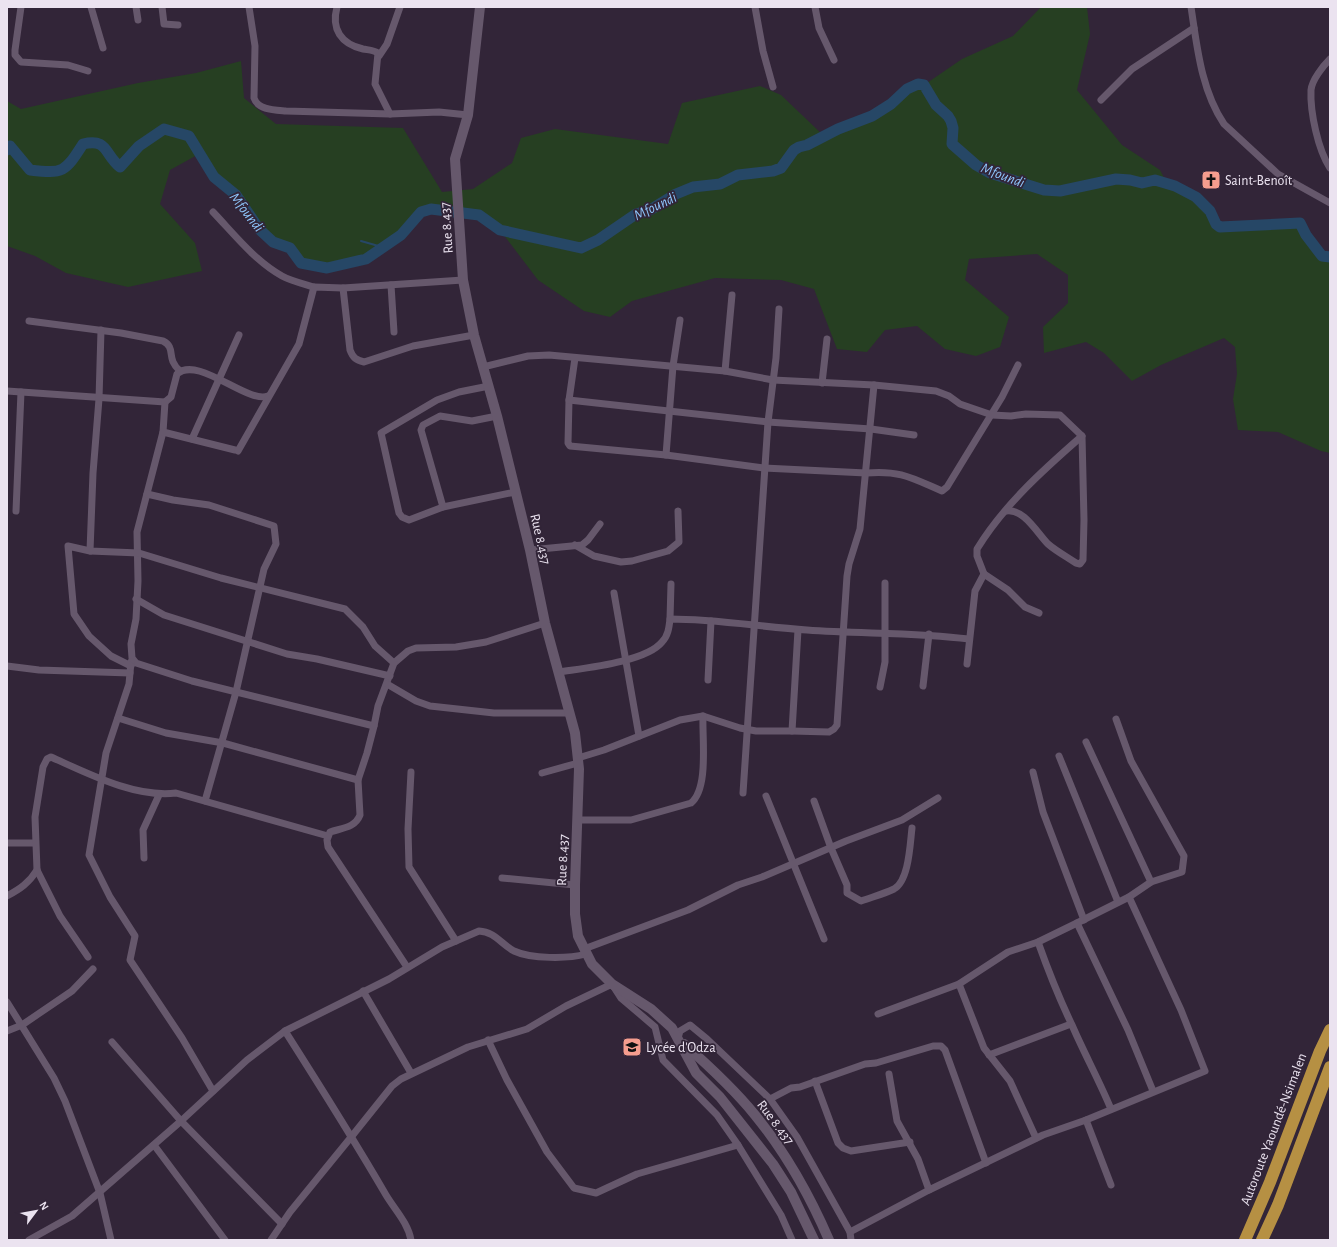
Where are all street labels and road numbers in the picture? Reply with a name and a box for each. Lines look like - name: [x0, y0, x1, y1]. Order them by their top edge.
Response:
- street label: Rue 8.437: [438, 202, 456, 254]
- street label: Rue 8.437: [527, 513, 553, 566]
- street label: Rue 8.437: [555, 834, 571, 886]
- street label: Autoroute Yaoundé-Nsimalen: [1238, 1051, 1309, 1207]
- street label: Rue 8.437: [754, 1098, 796, 1148]

